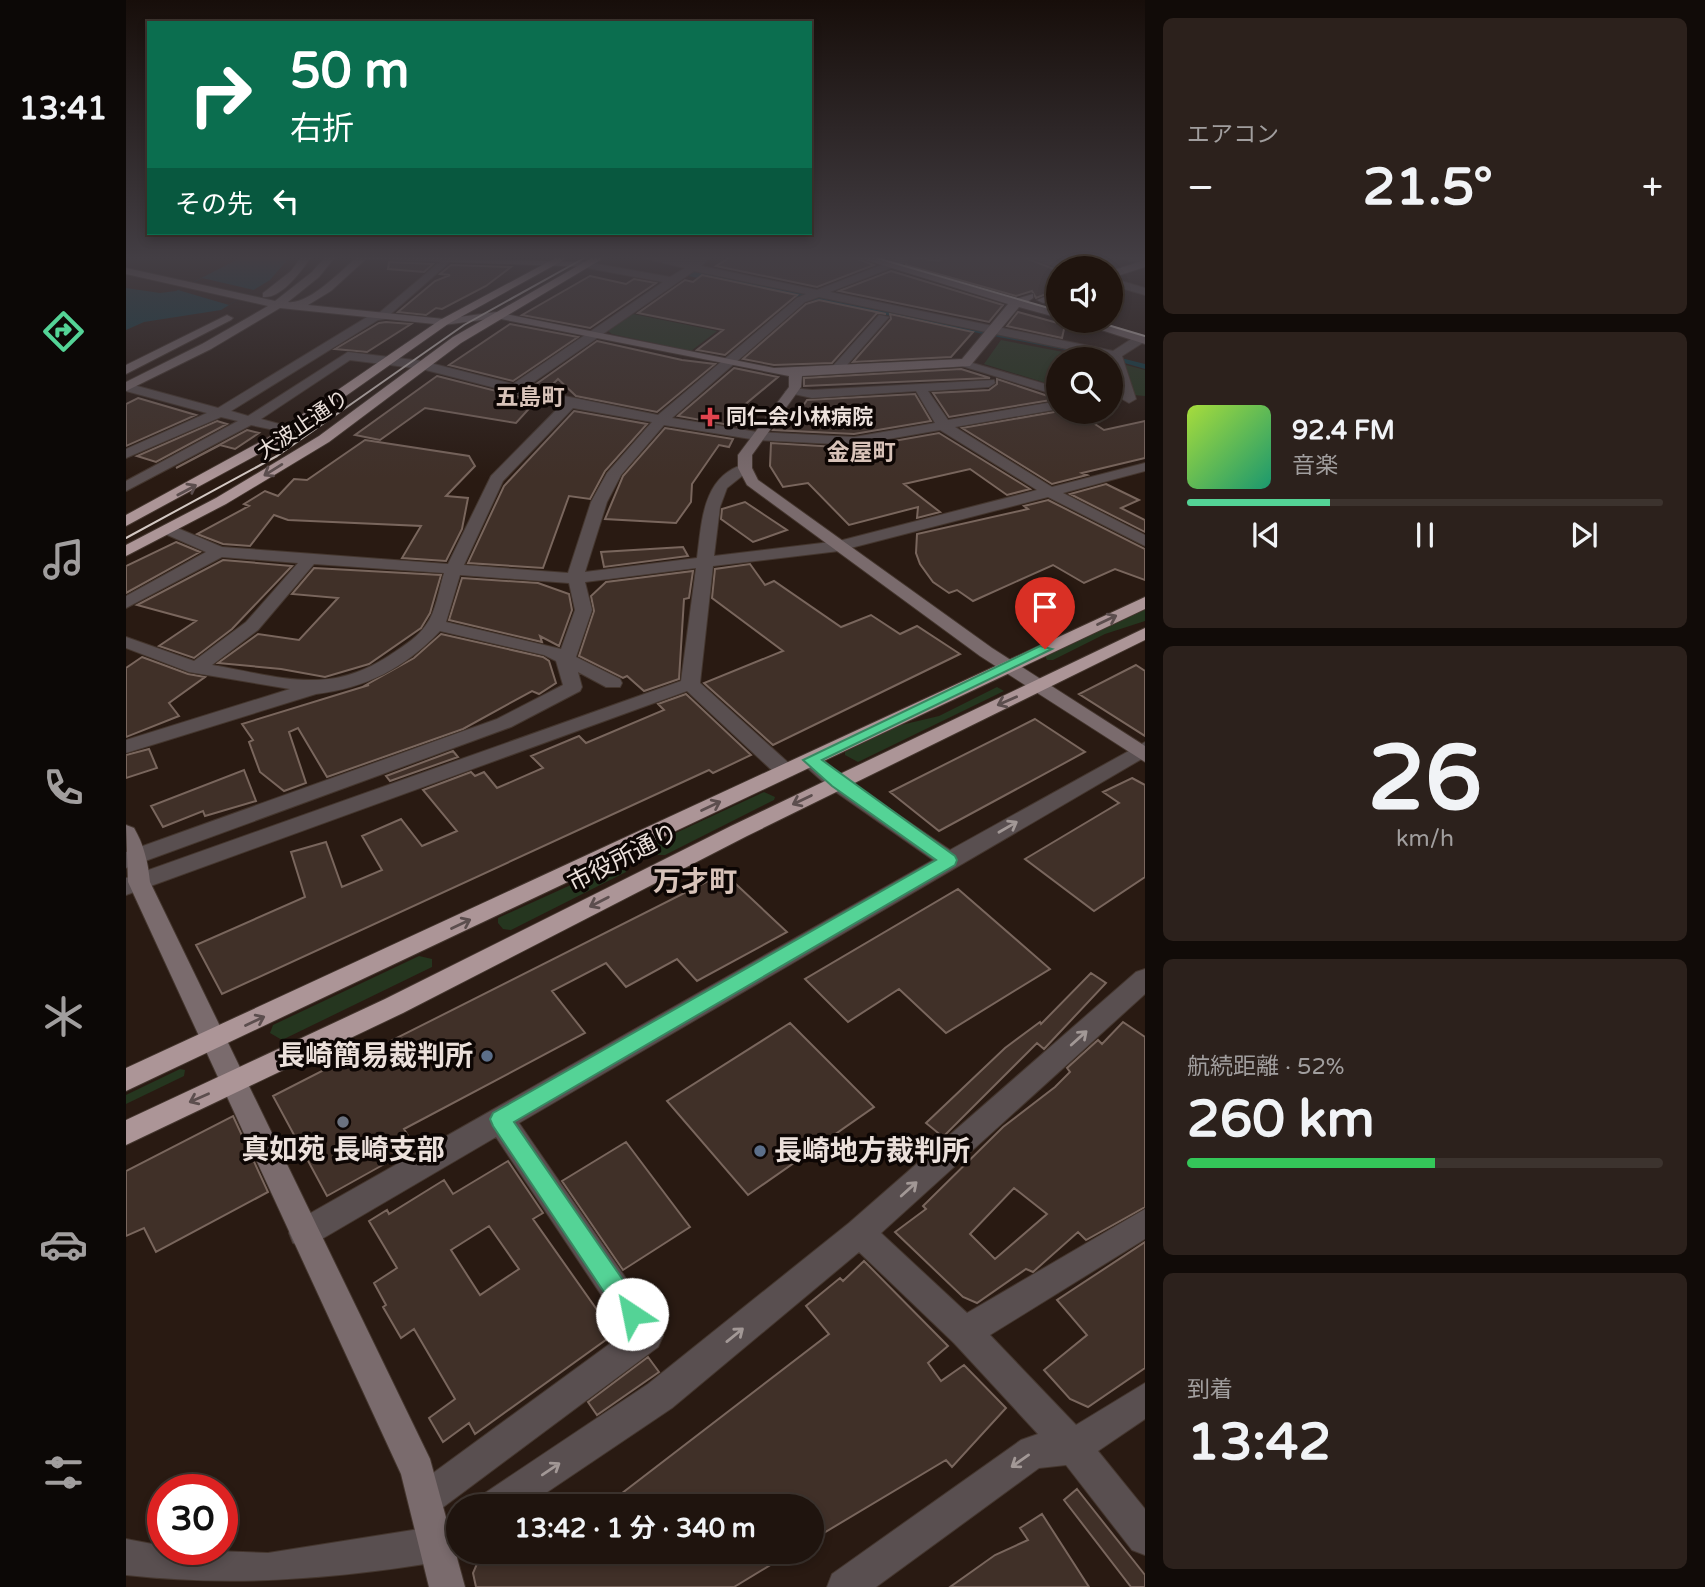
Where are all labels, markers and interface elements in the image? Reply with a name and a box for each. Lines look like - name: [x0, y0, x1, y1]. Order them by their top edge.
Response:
- text: 50 m: [290, 42, 409, 101]
- icon: right: [175, 49, 266, 140]
- text: 13:41: [19, 90, 107, 128]
- text: 右折: [290, 110, 354, 148]
- text: エアコン: [1187, 121, 1279, 149]
- text: 21.5°: [1363, 156, 1493, 219]
- text: −: [1187, 165, 1214, 211]
- text: +: [1642, 165, 1663, 211]
- icon: left: [267, 182, 305, 220]
- text: その先: [175, 189, 253, 220]
- map controls: [1046, 256, 1123, 424]
- button: sound: [1046, 256, 1123, 333]
- icon: directions: [39, 307, 88, 356]
- button: search: [1046, 347, 1123, 424]
- district label: 五島町: [496, 384, 565, 412]
- street label: 大波止通り: [252, 385, 354, 465]
- place label: 同仁会小林病院: [726, 405, 873, 430]
- marker: 同仁会小林病院: [700, 407, 720, 427]
- text: 92.4 FM: [1292, 415, 1395, 446]
- district label: 金屋町: [827, 439, 896, 467]
- text: 音楽: [1292, 452, 1338, 480]
- one-way arrow: [263, 464, 283, 478]
- one-way arrow: [176, 483, 197, 497]
- icon: previous: [1247, 516, 1285, 554]
- icon: pause: [1406, 516, 1444, 554]
- icon: next: [1565, 516, 1603, 554]
- icon: music: [39, 535, 88, 584]
- pin: [1015, 577, 1075, 649]
- icon: arrive: [1026, 588, 1064, 626]
- one-way arrow: [1096, 613, 1117, 626]
- one-way arrow: [997, 695, 1018, 708]
- text: 26: [1368, 724, 1482, 834]
- icon: phone: [39, 763, 88, 812]
- one-way arrow: [792, 793, 813, 807]
- one-way arrow: [700, 799, 721, 813]
- street label: 市役所通り: [563, 818, 683, 898]
- one-way arrow: [997, 820, 1018, 833]
- text: km/h: [1396, 825, 1454, 853]
- district label: 万才町: [653, 865, 737, 899]
- one-way arrow: [589, 895, 610, 909]
- one-way arrow: [450, 917, 471, 930]
- icon: climate: [39, 992, 88, 1041]
- one-way arrow: [244, 1014, 265, 1027]
- one-way arrow: [1070, 1030, 1088, 1046]
- place label: 長崎簡易裁判所: [277, 1039, 473, 1073]
- marker: 長崎簡易裁判所: [479, 1048, 495, 1064]
- text: 航続距離 · 52%: [1187, 1053, 1345, 1081]
- text: 260 km: [1187, 1088, 1375, 1151]
- one-way arrow: [189, 1092, 211, 1105]
- marker: 真如苑 長崎支部: [335, 1114, 351, 1130]
- place label: 真如苑 長崎支部: [241, 1133, 445, 1167]
- place label: 長崎地方裁判所: [774, 1134, 970, 1168]
- marker: 長崎地方裁判所: [752, 1143, 768, 1159]
- one-way arrow: [900, 1181, 918, 1197]
- icon: car: [39, 1220, 88, 1269]
- position arrow: [595, 1277, 669, 1351]
- one-way arrow: [725, 1327, 743, 1343]
- text: 到着: [1187, 1376, 1233, 1404]
- text: 13:42: [1187, 1411, 1331, 1474]
- icon: filters: [39, 1448, 88, 1497]
- one-way arrow: [1011, 1454, 1030, 1468]
- one-way arrow: [541, 1462, 560, 1476]
- speed limit sign: 30: [147, 1474, 238, 1565]
- text: 13:42 · 1 分 · 340 m: [514, 1513, 756, 1544]

